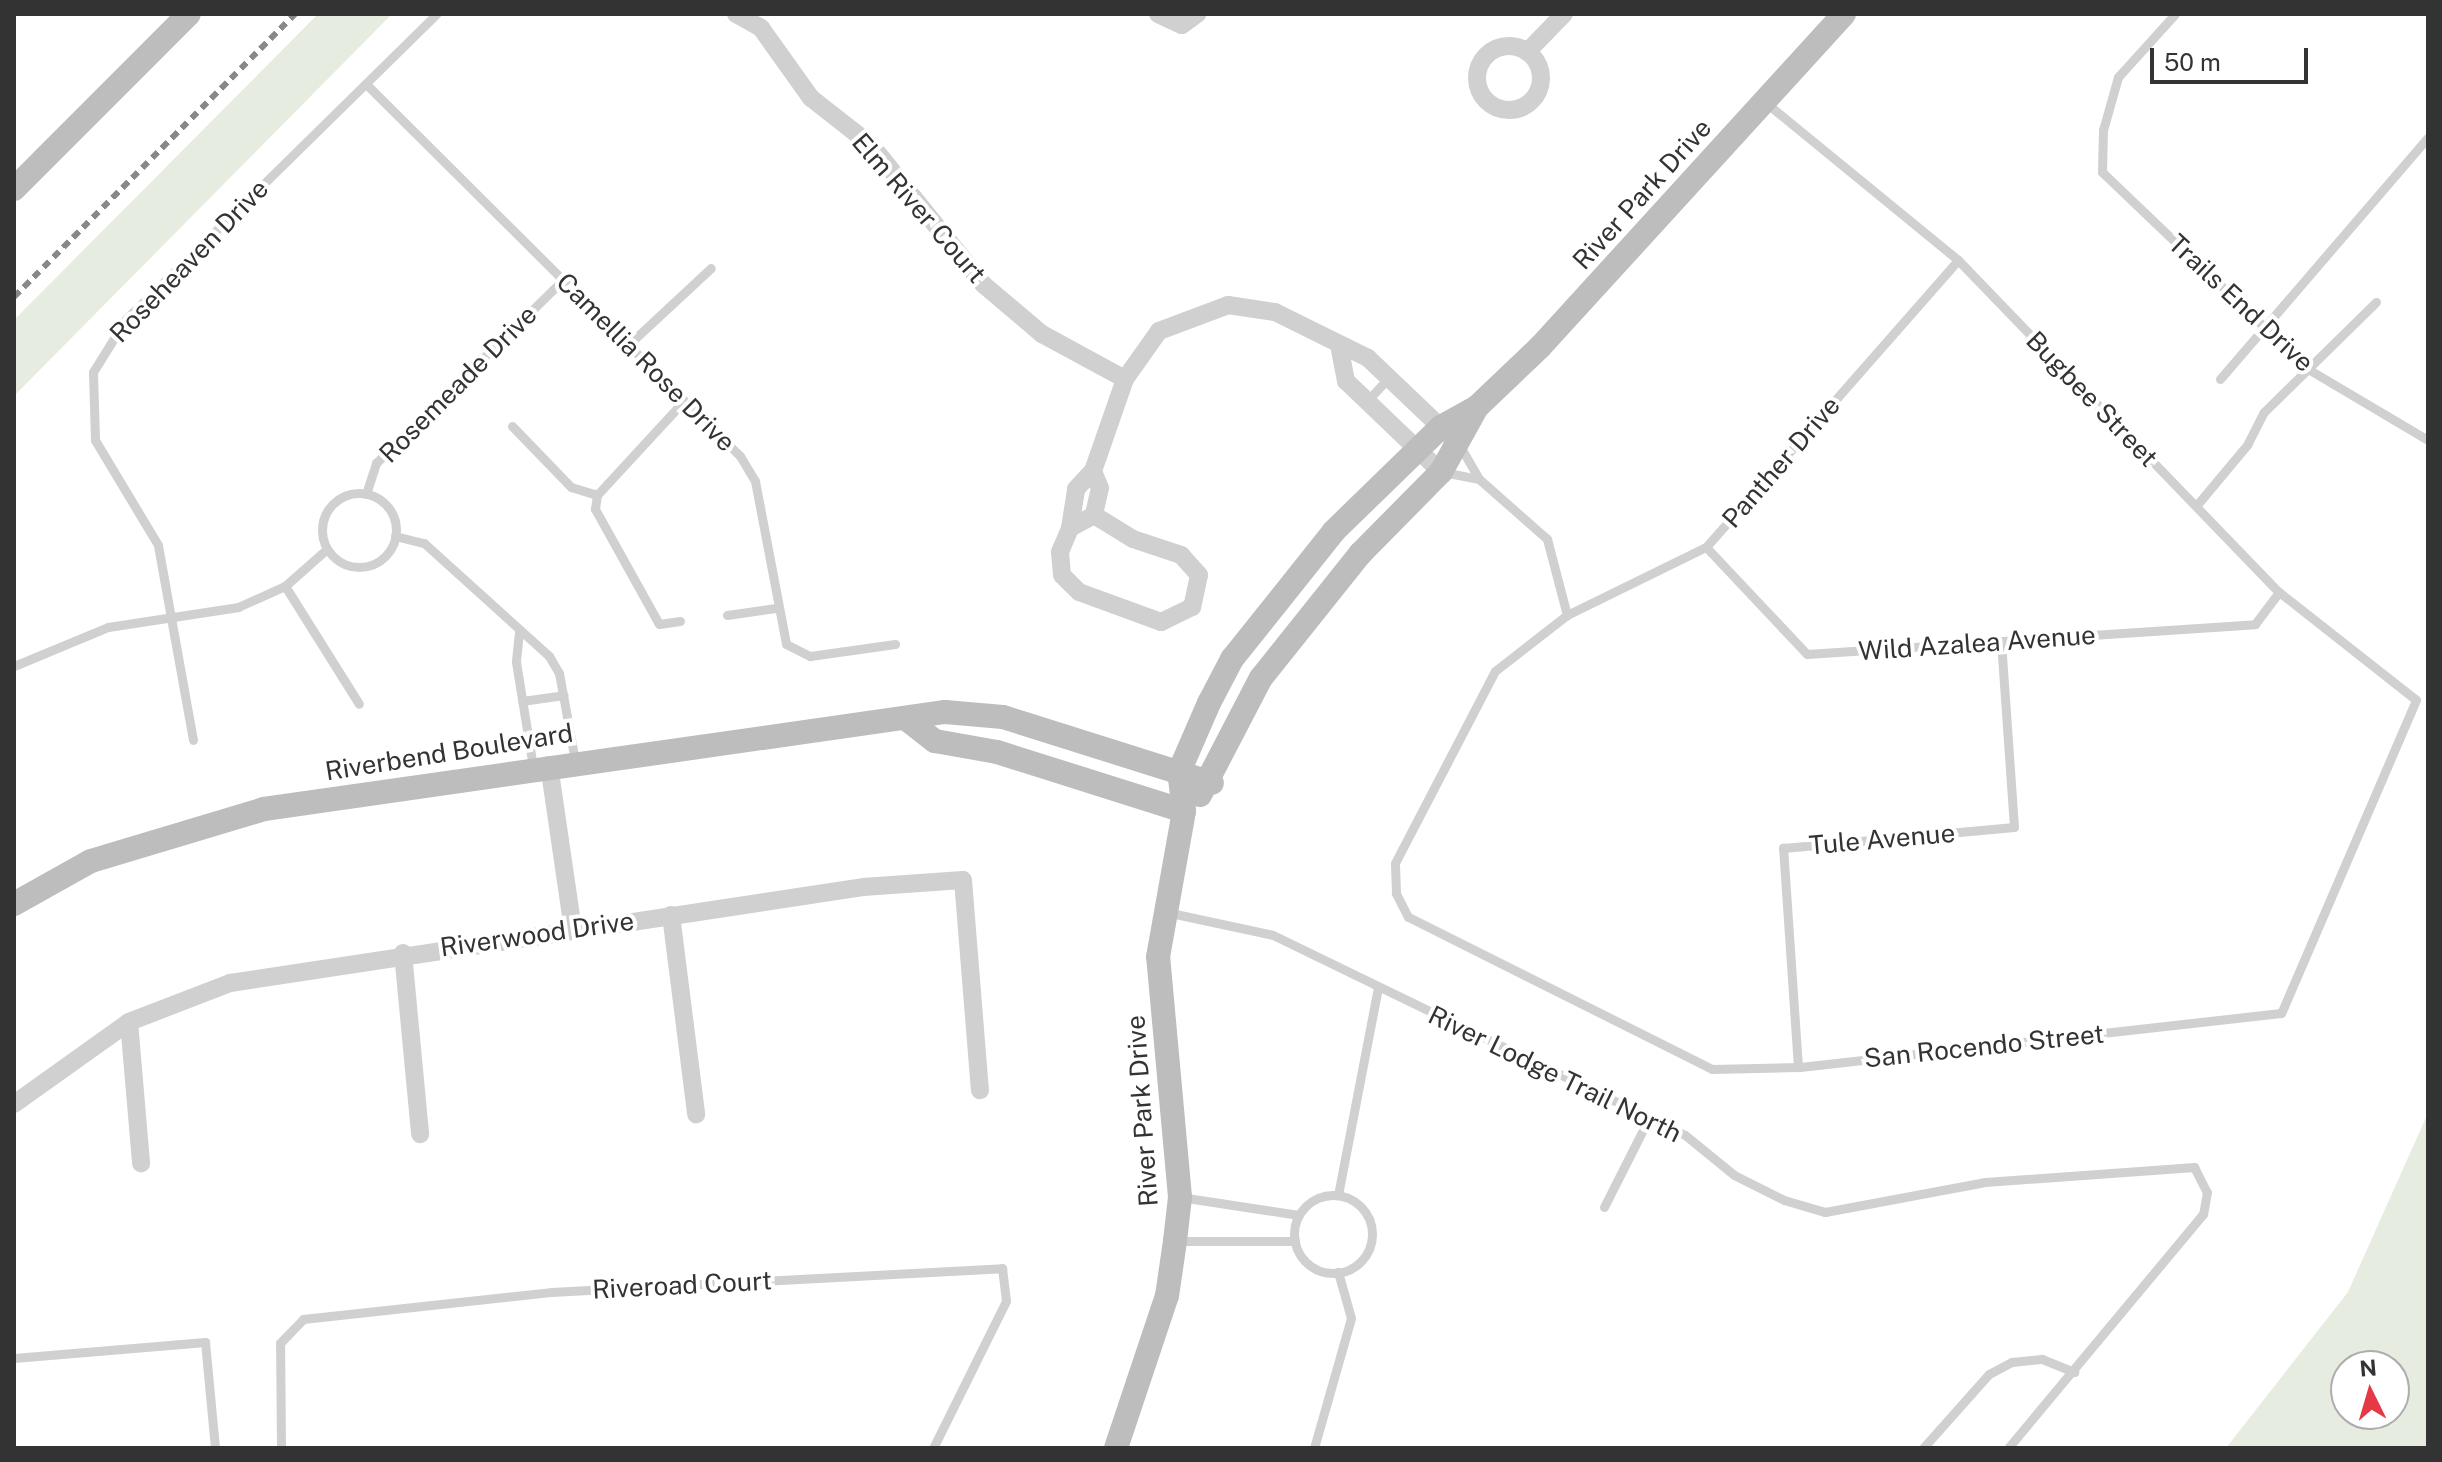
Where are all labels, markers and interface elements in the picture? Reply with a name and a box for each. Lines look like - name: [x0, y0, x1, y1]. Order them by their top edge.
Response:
- scale bar: [2154, 32, 2312, 82]
- text: 50 m: [2164, 48, 2221, 76]
- street label: River Park Drive: [1566, 112, 1718, 276]
- street label: Elm River Court: [846, 127, 992, 289]
- street label: Roseheaven Drive: [103, 173, 275, 349]
- street label: Trails End Drive: [2162, 228, 2320, 378]
- street label: Camellia Rose Drive: [550, 266, 742, 458]
- street label: Rosemeade Drive: [373, 299, 543, 469]
- street label: Bugbee Street: [2020, 325, 2164, 473]
- street label: Panther Drive: [1716, 390, 1846, 534]
- street label: Wild Azalea Avenue: [1857, 619, 2097, 667]
- street label: Riverbend Boulevard: [323, 717, 575, 787]
- street label: Tule Avenue: [1808, 817, 1956, 861]
- street label: Riverwood Drive: [438, 905, 636, 963]
- street label: River Lodge Trail North: [1423, 999, 1687, 1149]
- street label: River Park Drive: [1120, 1014, 1164, 1208]
- street label: San Rocendo Street: [1862, 1018, 2106, 1074]
- street label: Riveroad Court: [591, 1265, 773, 1305]
- north arrow: [2330, 1350, 2410, 1430]
- text: N: [2358, 1354, 2378, 1382]

